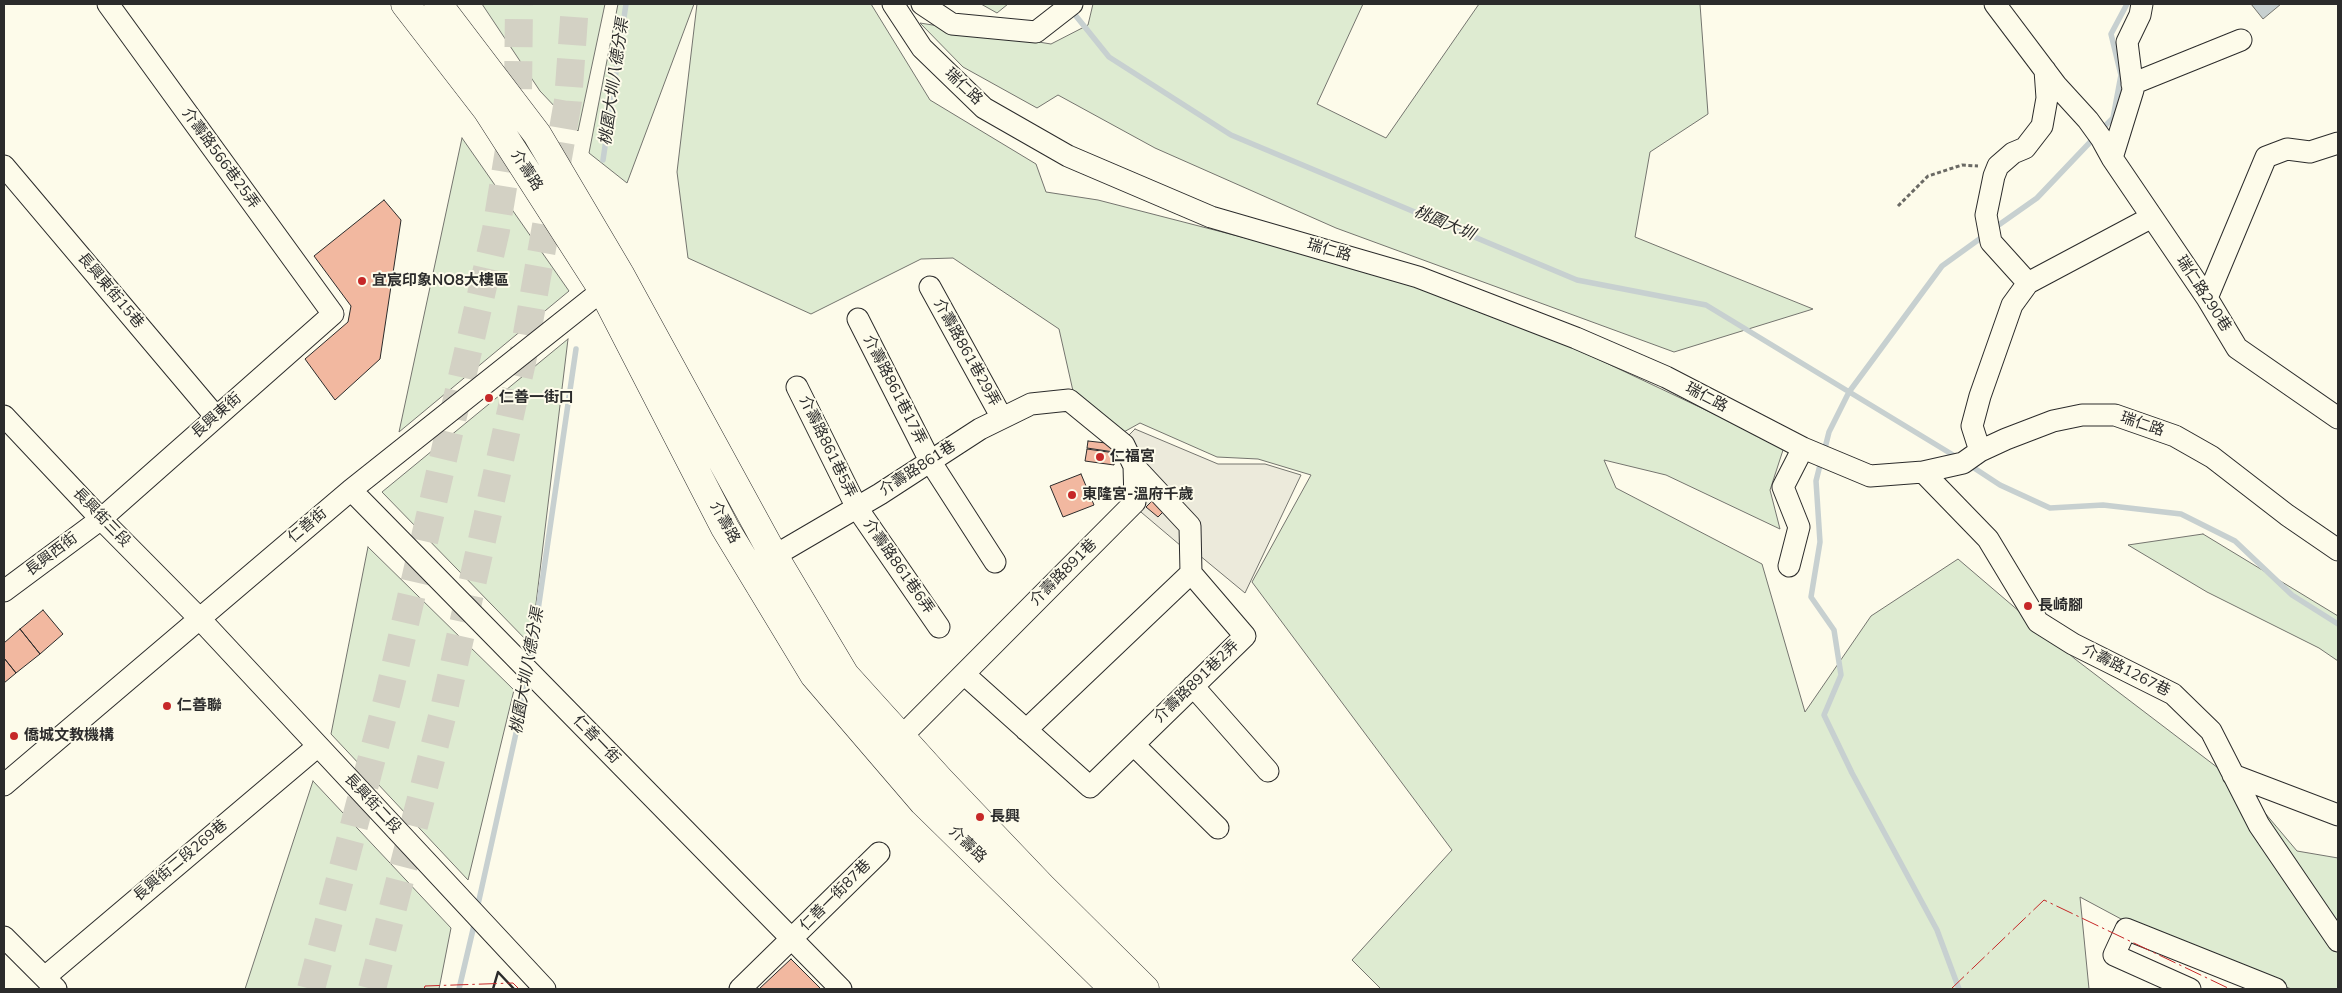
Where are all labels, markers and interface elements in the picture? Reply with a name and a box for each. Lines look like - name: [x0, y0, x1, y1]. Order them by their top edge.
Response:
- water label: 桃園大圳八德分渠: [597, 17, 633, 147]
- street label: 瑞仁路: [941, 65, 985, 109]
- street label: 介壽路566巷25弄: [177, 105, 263, 213]
- street label: 介壽路: [506, 147, 546, 195]
- water label: 桃園大圳: [1411, 203, 1477, 245]
- street label: 瑞仁路: [1305, 236, 1353, 266]
- street label: 長興東街15巷: [73, 250, 147, 332]
- street label: 瑞仁路290巷: [2172, 253, 2234, 335]
- place label: 宜宸印象NO8大樓區: [372, 272, 509, 290]
- marker: 宜宸印象NO8大樓區: [356, 275, 368, 287]
- street label: 介壽路861巷29弄: [929, 296, 1003, 410]
- street label: 介壽路861巷17弄: [859, 332, 929, 448]
- street label: 瑞仁路: [1682, 379, 1730, 417]
- place label: 仁善一街口: [499, 389, 574, 407]
- street label: 長興東街: [188, 390, 246, 442]
- marker: 仁善一街口: [483, 392, 495, 404]
- street label: 介壽路861巷5弄: [795, 393, 859, 501]
- street label: 瑞仁路: [2118, 409, 2166, 441]
- street label: 介壽路861巷: [877, 438, 959, 500]
- place label: 仁福宮: [1110, 448, 1155, 466]
- marker: 仁福宮: [1094, 451, 1106, 463]
- street label: 長興街三段: [68, 485, 134, 551]
- place label: 東隆宮-溫府千歲: [1082, 486, 1194, 504]
- marker: 東隆宮-溫府千歲: [1066, 489, 1078, 501]
- street label: 介壽路: [705, 499, 743, 547]
- street label: 仁善街: [285, 505, 331, 547]
- street label: 介壽路861巷6弄: [859, 516, 937, 618]
- street label: 長興西街: [23, 530, 81, 580]
- street label: 介壽路891巷: [1027, 536, 1101, 610]
- place label: 長崎腳: [2038, 597, 2083, 615]
- marker: 長崎腳: [2022, 600, 2034, 612]
- water label: 桃園大圳八德分渠: [507, 606, 549, 736]
- street label: 介壽路891巷2弄: [1151, 637, 1243, 727]
- street label: 介壽路1267巷: [2079, 641, 2173, 701]
- place label: 仁善聯: [177, 697, 222, 715]
- marker: 仁善聯: [161, 700, 173, 712]
- street label: 仁善一街: [569, 712, 623, 768]
- place label: 僑城文教機構: [24, 727, 114, 745]
- marker: 僑城文教機構: [8, 730, 20, 742]
- street label: 長興街二段: [340, 770, 404, 838]
- place label: 長興: [990, 808, 1020, 826]
- marker: 長興: [974, 811, 986, 823]
- street label: 長興街二段269巷: [130, 817, 232, 905]
- street label: 介壽路: [945, 823, 989, 867]
- street label: 仁善一街87巷: [797, 857, 875, 935]

